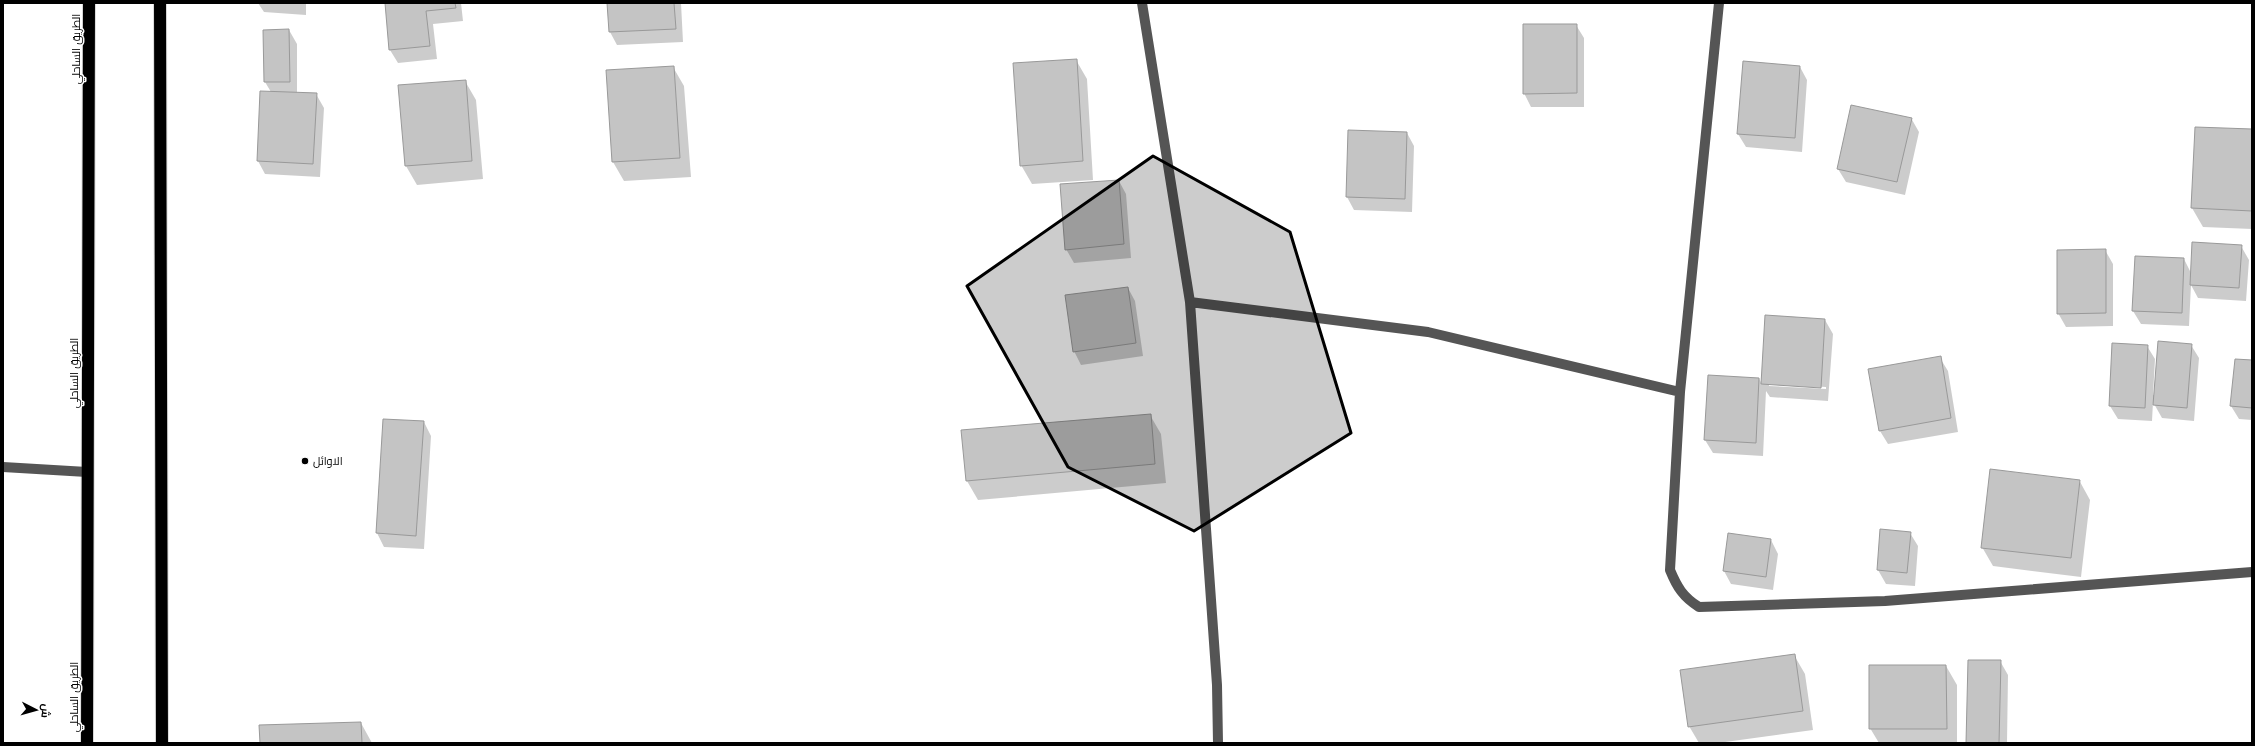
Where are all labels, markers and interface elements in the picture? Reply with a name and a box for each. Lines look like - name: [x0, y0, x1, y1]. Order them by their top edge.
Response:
- street label: الطريق الساحلي: [69, 14, 85, 84]
- street label: الطريق الساحلي: [67, 338, 83, 408]
- place label: الاوائل: [313, 454, 343, 468]
- marker: الاوائل: [300, 456, 310, 466]
- street label: الطريق الساحلي: [67, 662, 83, 732]
- north arrow: [16, 690, 56, 730]
- text: ش: [38, 703, 54, 719]

